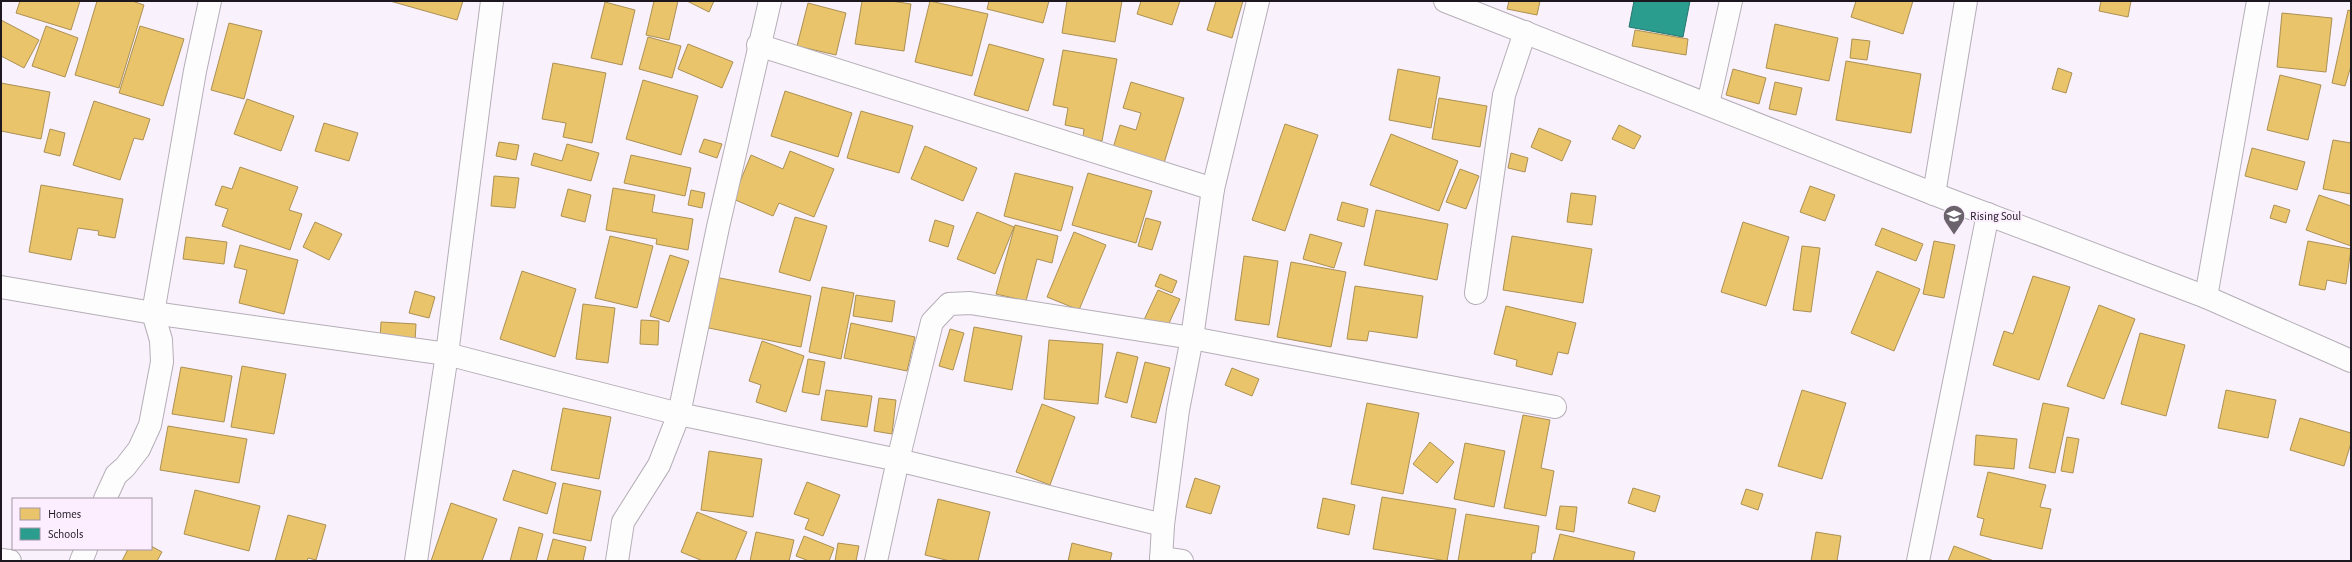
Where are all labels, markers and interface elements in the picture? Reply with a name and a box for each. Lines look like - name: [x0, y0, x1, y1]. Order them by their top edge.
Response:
- school or university icon: Rising Soul: [1941, 203, 1967, 236]
- place label: Rising Soul: [1970, 210, 2021, 222]
- legend: [12, 498, 152, 550]
- text: Homes: [48, 508, 81, 520]
- text: Schools: [48, 528, 83, 540]

